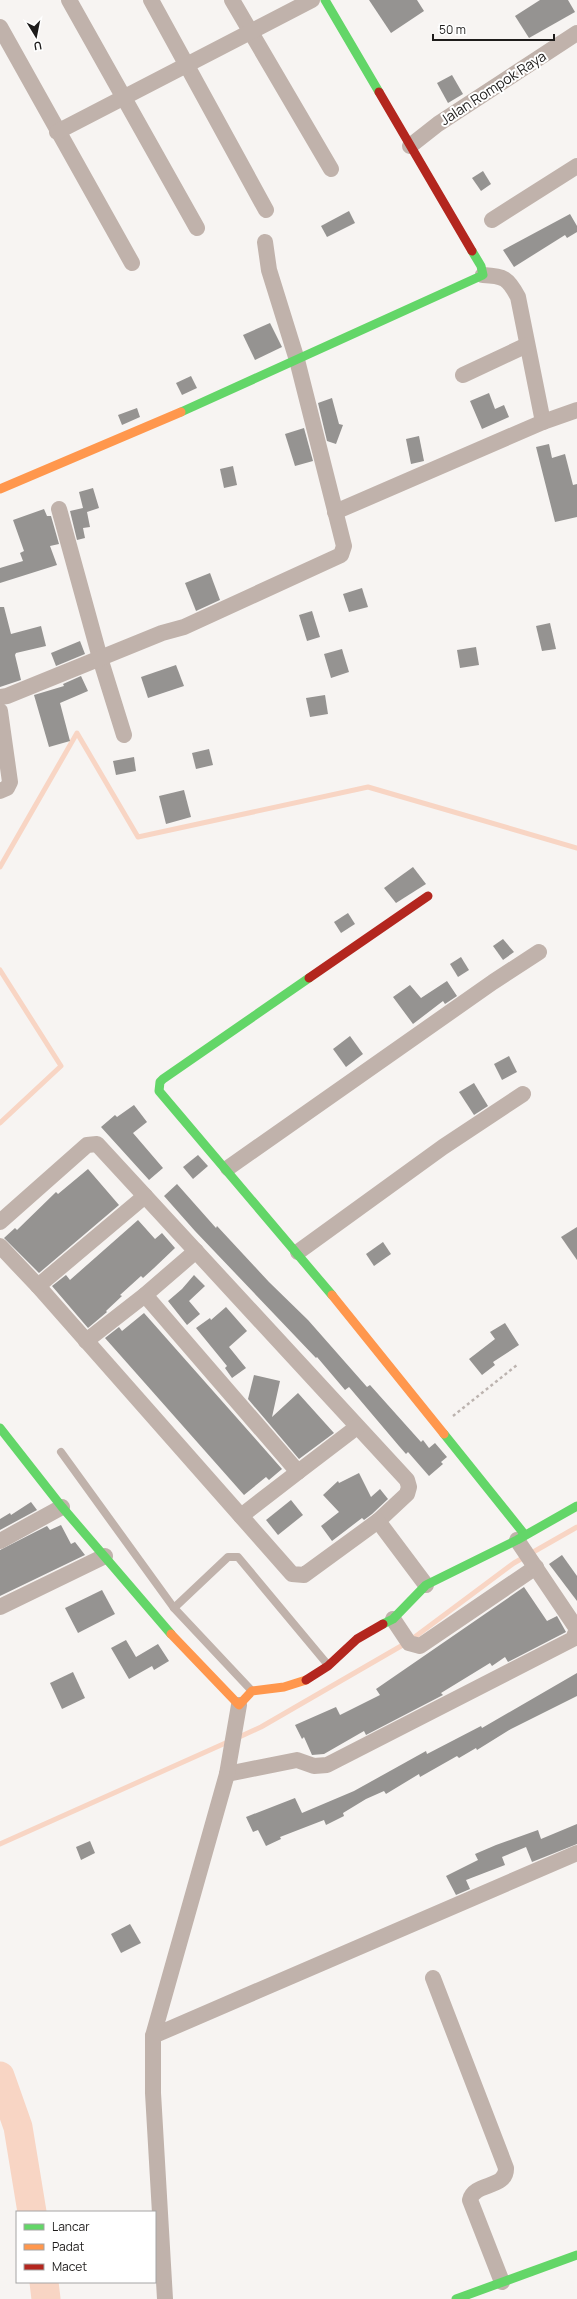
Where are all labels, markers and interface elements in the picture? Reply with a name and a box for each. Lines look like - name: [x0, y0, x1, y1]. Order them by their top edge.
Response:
- north arrow: [16, 16, 56, 56]
- scale bar: [433, 16, 554, 42]
- text: 50 m: [439, 21, 466, 38]
- text: U: [33, 38, 43, 54]
- street label: Jalan Rompok Raya: [436, 46, 549, 129]
- legend: [16, 2211, 156, 2283]
- text: Lancar: [52, 2218, 90, 2235]
- text: Padat: [52, 2238, 84, 2255]
- text: Macet: [52, 2258, 87, 2275]

